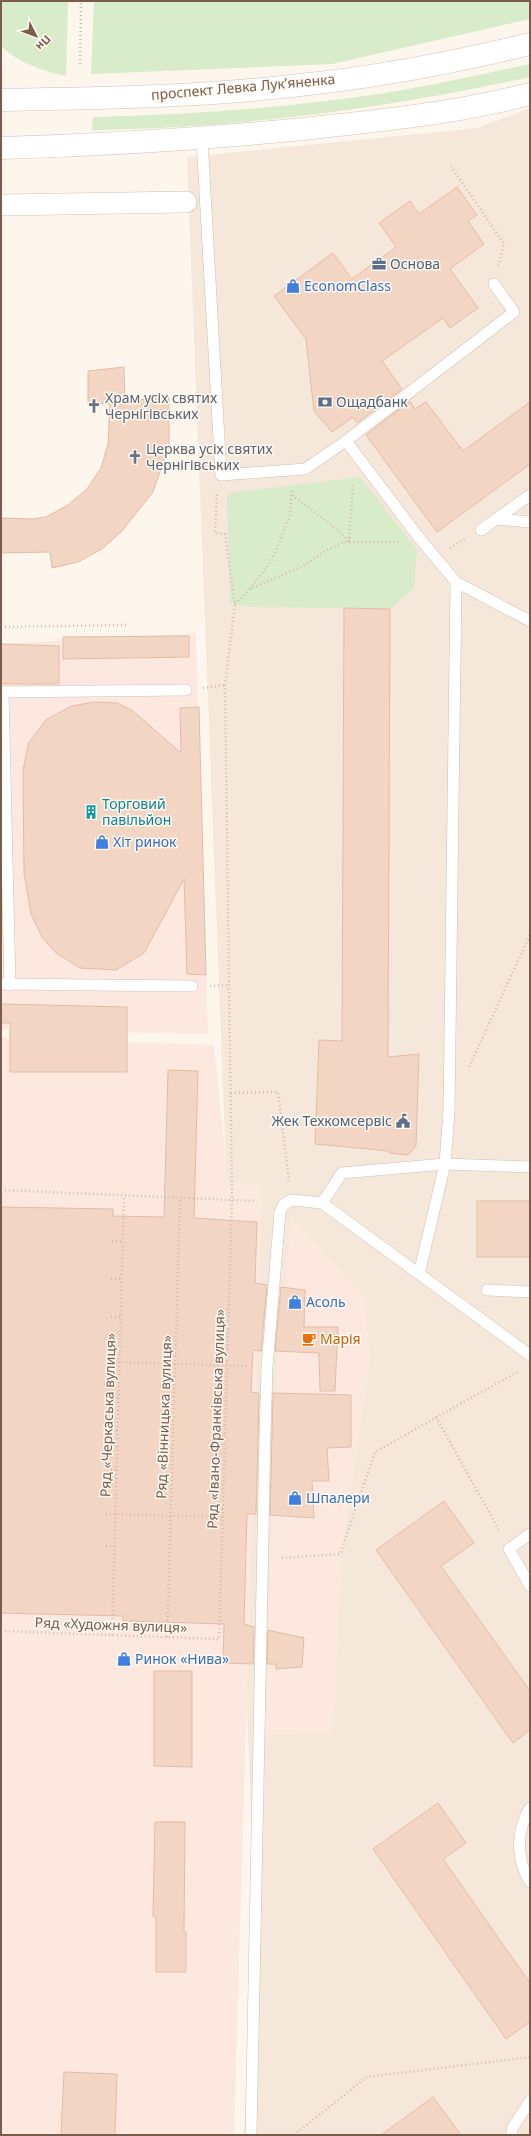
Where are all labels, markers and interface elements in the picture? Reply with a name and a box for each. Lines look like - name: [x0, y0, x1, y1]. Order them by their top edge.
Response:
- north arrow: [16, 16, 56, 56]
- text: Пн: [33, 32, 55, 54]
- street label: проспект Левка Лукʼяненка: [150, 69, 336, 104]
- place label: Основа: [390, 254, 440, 273]
- office icon: Основа: [371, 256, 387, 272]
- place label: EconomClass: [304, 276, 391, 295]
- shop icon: EconomClass: [285, 278, 301, 294]
- place label: Храм усіх святих Чернігівських: [105, 388, 218, 423]
- place label: Ощадбанк: [336, 392, 408, 411]
- bank icon: Ощадбанк: [317, 394, 333, 410]
- church icon: Храм усіх святих Чернігівських: [86, 398, 102, 414]
- place label: Церква усіх святих Чернігівських: [146, 439, 273, 474]
- church icon: Церква усіх святих Чернігівських: [127, 449, 143, 465]
- place label: Торговий павільйон: [102, 794, 171, 829]
- building icon: Торговий павільйон: [83, 804, 99, 820]
- place label: Хіт ринок: [113, 832, 177, 851]
- shop icon: Хіт ринок: [94, 834, 110, 850]
- place label: Жек Техкомсервіс: [271, 1111, 392, 1130]
- public building icon: Жек Техкомсервіс: [395, 1113, 411, 1129]
- place label: Асоль: [306, 1292, 346, 1311]
- shop icon: Асоль: [287, 1294, 303, 1310]
- street label: Ряд «Івано-Франківська вулиця»: [202, 1309, 229, 1529]
- place label: Марія: [320, 1329, 361, 1348]
- cafe icon: Марія: [301, 1331, 317, 1347]
- street label: Ряд «Черкаська вулиця»: [95, 1333, 120, 1497]
- street label: Ряд «Вінницька вулиця»: [151, 1335, 176, 1499]
- place label: Шпалери: [306, 1488, 370, 1507]
- shop icon: Шпалери: [287, 1490, 303, 1506]
- street label: Ряд «Художня вулиця»: [34, 1612, 188, 1637]
- place label: Ринок «Нива»: [135, 1649, 229, 1668]
- shop icon: Ринок «Нива»: [116, 1651, 132, 1667]

